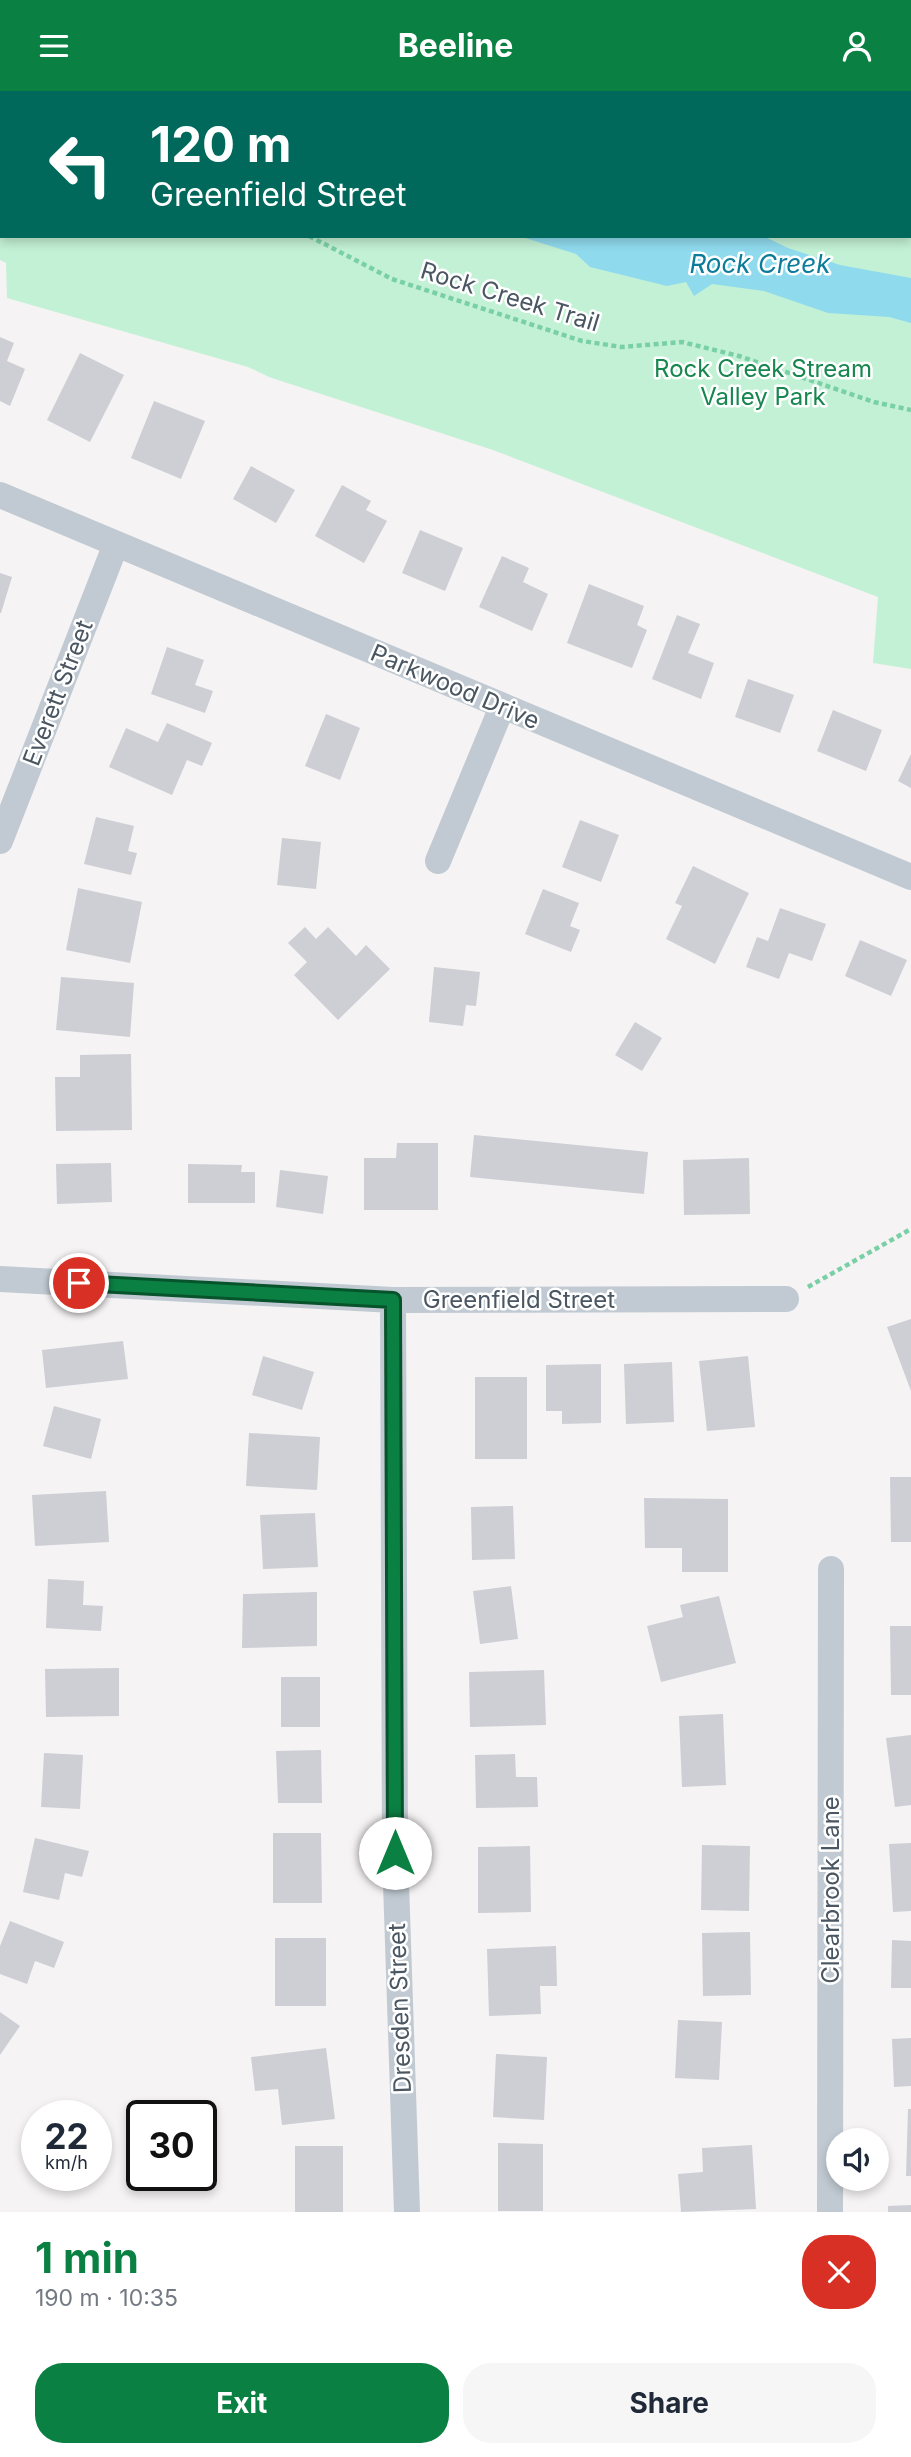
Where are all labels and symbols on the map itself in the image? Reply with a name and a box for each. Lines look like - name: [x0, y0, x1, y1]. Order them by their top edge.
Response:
- water label: Rock Creek: [690, 248, 831, 279]
- street label: Rock Creek Trail: [417, 256, 603, 338]
- park label: Rock Creek Stream Valley Park: [654, 354, 872, 411]
- street label: Everett Street: [16, 616, 99, 770]
- street label: Parkwood Drive: [367, 638, 544, 735]
- pin: [49, 1253, 109, 1313]
- street label: Greenfield Street: [423, 1285, 615, 1314]
- street label: Clearbrook Lane: [816, 1796, 845, 1984]
- position arrow: [358, 1816, 432, 1890]
- street label: Dresden Street: [382, 1922, 417, 2093]
- speed limit sign: 30: [126, 2100, 217, 2191]

